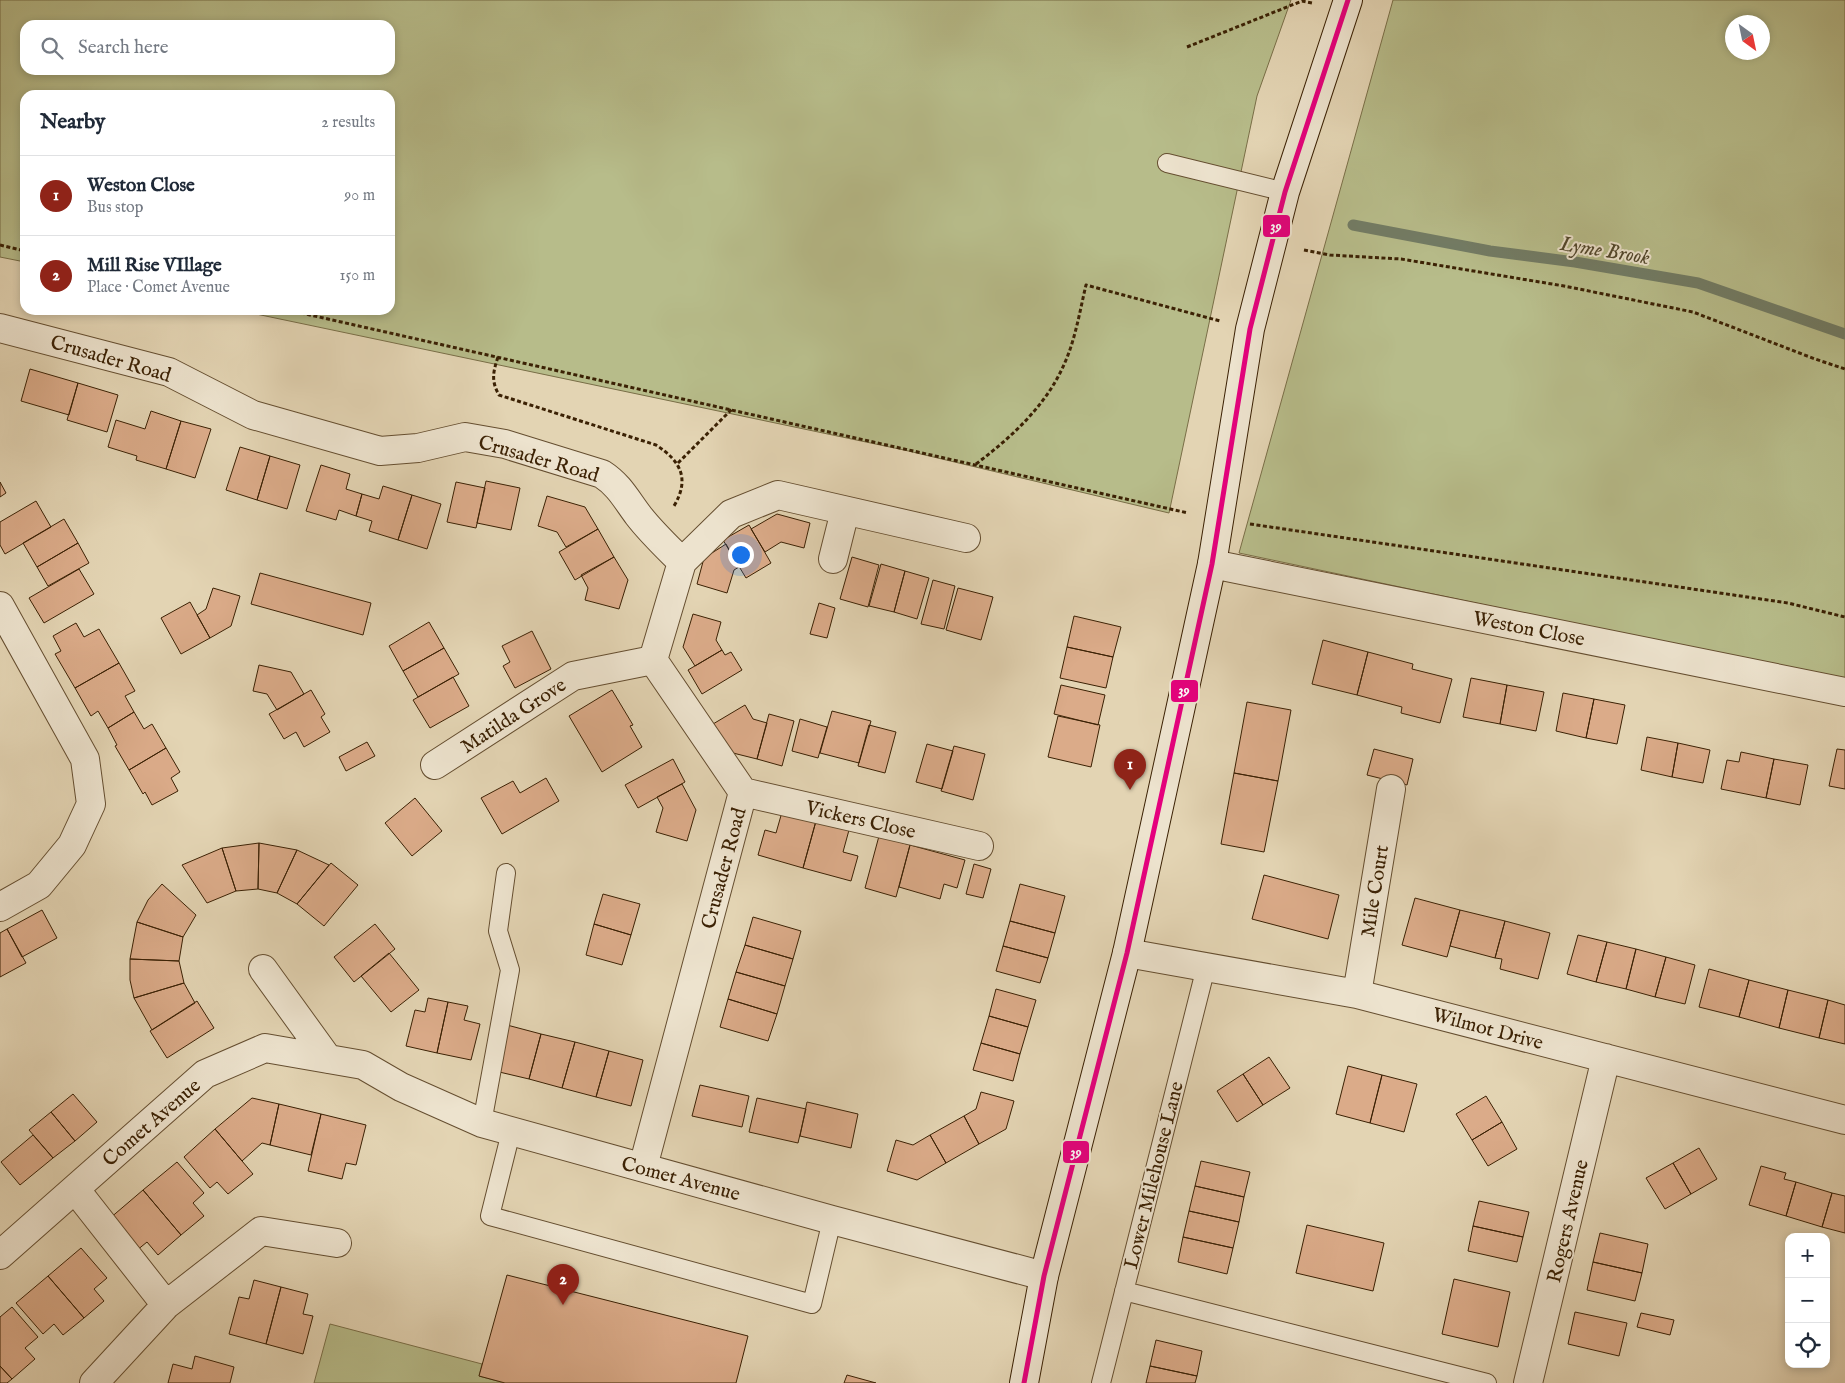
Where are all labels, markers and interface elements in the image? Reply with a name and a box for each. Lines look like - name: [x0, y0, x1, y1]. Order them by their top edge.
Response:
- north arrow: [1725, 15, 1770, 60]
- search box: [20, 20, 395, 75]
- icon: search: [38, 34, 66, 62]
- text: Search here: [78, 36, 169, 60]
- text: Nearby: [40, 109, 105, 136]
- text: 2 results: [321, 113, 375, 133]
- text: Weston Close: [87, 174, 195, 198]
- text: 1: [53, 186, 59, 206]
- text: 90 m: [344, 186, 375, 206]
- text: Bus stop: [87, 198, 143, 218]
- line badge: 39: [1262, 214, 1291, 238]
- text: 39: [1270, 218, 1282, 236]
- water label: Lyme Brook: [1557, 231, 1652, 272]
- text: Mill Rise VIllage: [87, 254, 222, 278]
- text: 2: [52, 266, 60, 286]
- text: 150 m: [340, 266, 375, 286]
- text: Place · Comet Avenue: [87, 278, 230, 298]
- street label: Crusader Road: [47, 330, 174, 389]
- street label: Crusader Road: [475, 430, 602, 489]
- your location: [728, 542, 754, 568]
- street label: Weston Close: [1471, 606, 1587, 653]
- street label: Matilda Grove: [456, 673, 571, 760]
- line badge: 39: [1170, 679, 1199, 703]
- text: 39: [1178, 682, 1190, 700]
- pin: 1: [1114, 749, 1146, 790]
- street label: Vickers Close: [802, 795, 918, 845]
- street label: Crusader Road: [696, 805, 753, 932]
- street label: Mile Court: [1356, 843, 1395, 939]
- street label: Wilmot Drive: [1429, 1003, 1546, 1056]
- street label: Comet Avenue: [98, 1074, 206, 1173]
- street label: Lower Milehouse Lane: [1119, 1079, 1190, 1272]
- line badge: 39: [1062, 1140, 1090, 1164]
- text: 39: [1070, 1144, 1082, 1162]
- street label: Comet Avenue: [618, 1152, 743, 1207]
- street label: Rogers Avenue: [1542, 1157, 1595, 1285]
- map controls: [1785, 1233, 1830, 1368]
- button: +: [1785, 1233, 1830, 1278]
- pin: 2: [547, 1264, 579, 1305]
- button: −: [1785, 1278, 1830, 1323]
- button: locate: [1785, 1323, 1830, 1368]

